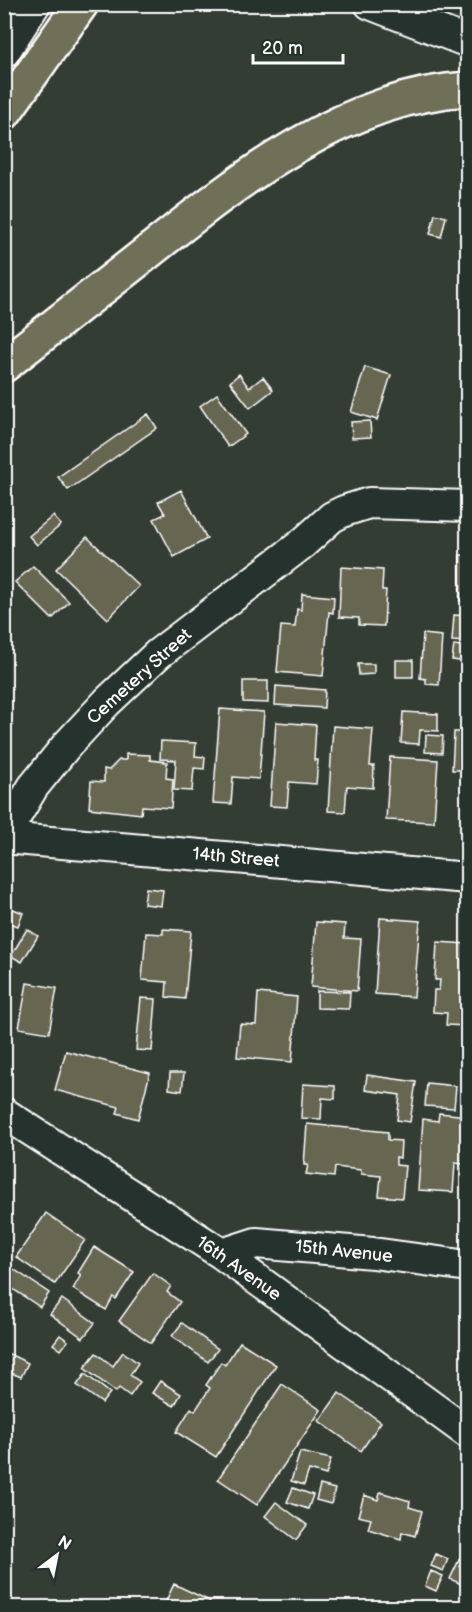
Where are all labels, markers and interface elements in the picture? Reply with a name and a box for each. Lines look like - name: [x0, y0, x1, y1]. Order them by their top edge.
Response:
- scale bar: [253, 27, 343, 65]
- text: 20 m: [262, 38, 303, 59]
- street label: Cemetery Street: [83, 624, 196, 729]
- street label: 14th Street: [192, 843, 281, 872]
- street label: 16th Avenue: [192, 1231, 285, 1306]
- street label: 15th Avenue: [294, 1236, 394, 1267]
- north arrow: [27, 1525, 87, 1585]
- text: N: [54, 1532, 74, 1555]

